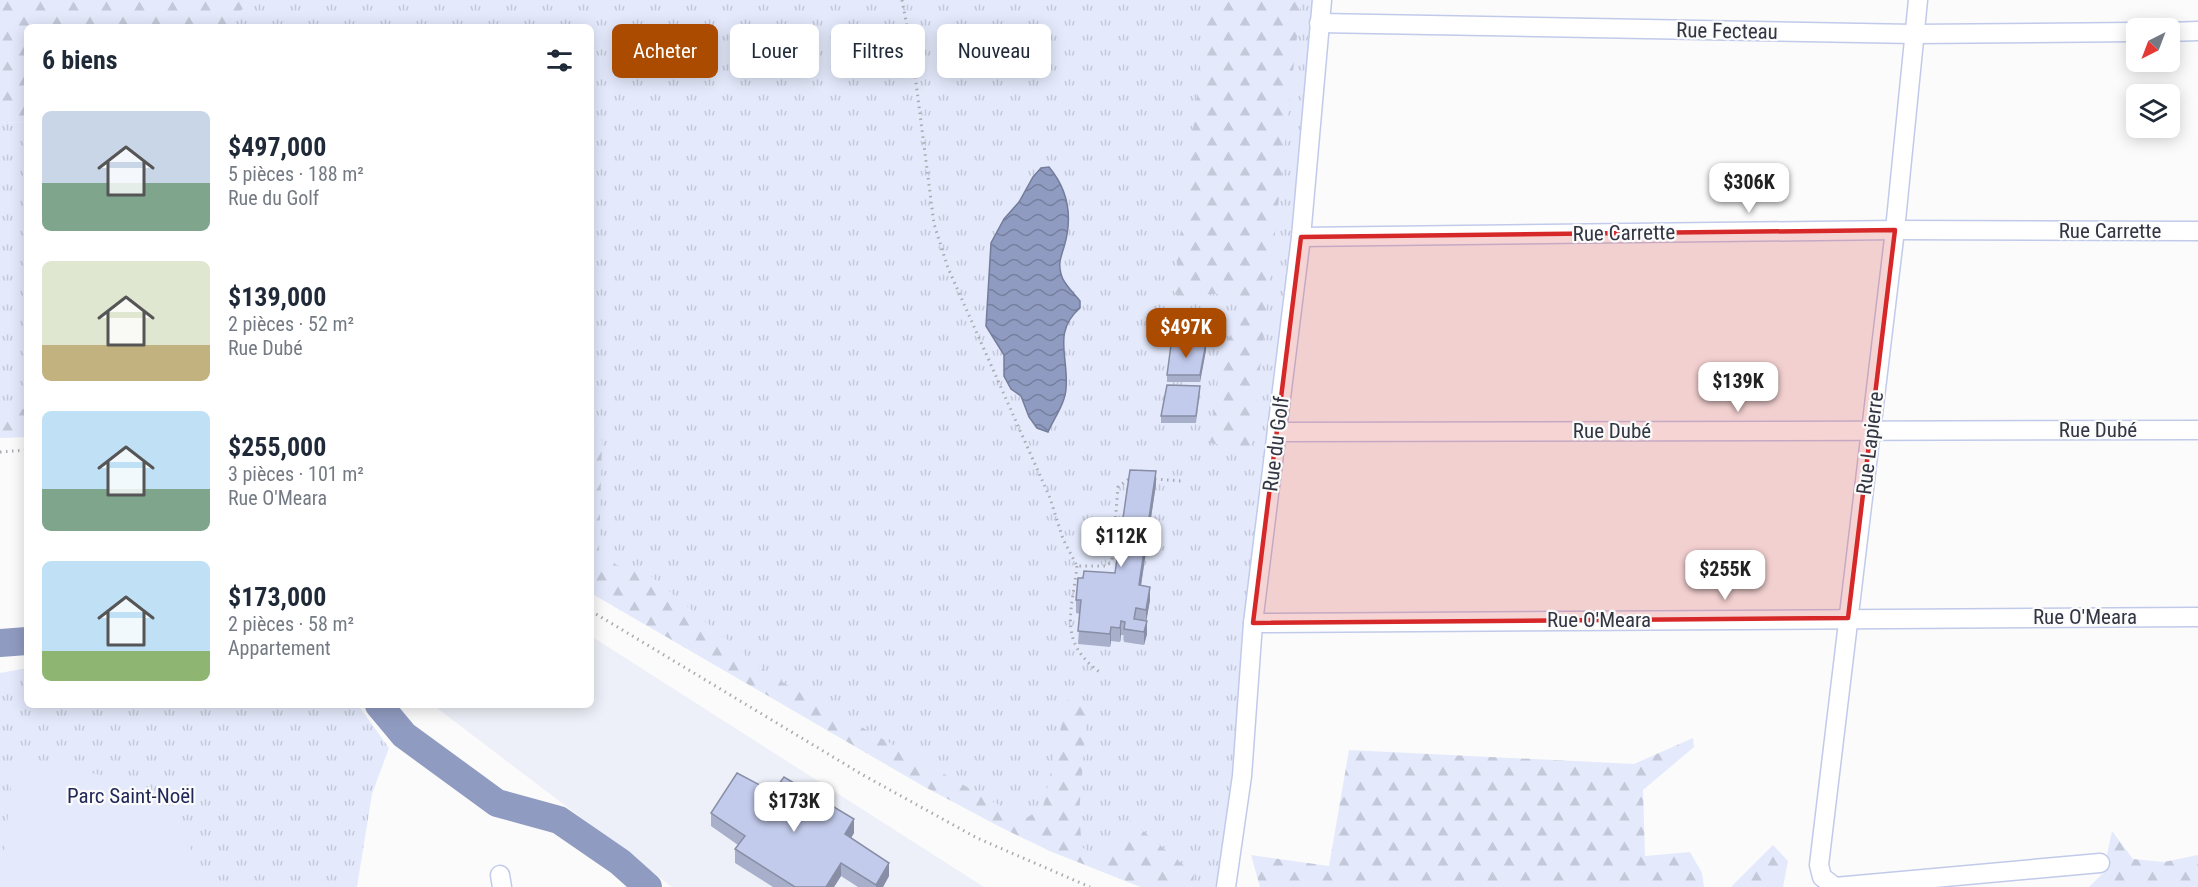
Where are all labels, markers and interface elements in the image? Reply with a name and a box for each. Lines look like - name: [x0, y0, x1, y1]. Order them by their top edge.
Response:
- street label: Rue Fecteau: [1676, 18, 1778, 44]
- north arrow: [2126, 18, 2180, 72]
- map controls: [2126, 18, 2180, 138]
- chip: Acheter: [612, 24, 718, 78]
- chip: Louer: [730, 24, 819, 78]
- chip: Filtres: [831, 24, 925, 78]
- chip: Nouveau: [937, 24, 1051, 78]
- icon: filters: [543, 44, 576, 77]
- text: 6 biens: [42, 45, 118, 75]
- button: layers: [2126, 84, 2180, 138]
- text: $497,000: [228, 132, 326, 162]
- icon: home: [90, 135, 162, 207]
- text: 5 pièces · 188 m²: [228, 162, 364, 186]
- pin: $306K: [1707, 163, 1791, 214]
- text: $306K: [1723, 170, 1775, 194]
- text: Rue du Golf: [228, 186, 319, 210]
- street label: Rue Carrette: [2059, 219, 2161, 243]
- street label: Rue Carrette: [1572, 220, 1676, 246]
- text: $139,000: [228, 282, 326, 312]
- icon: home: [90, 285, 162, 357]
- pin: $497K: [1144, 308, 1228, 359]
- text: 2 pièces · 52 m²: [228, 312, 354, 336]
- text: $497K: [1160, 315, 1212, 339]
- text: Rue Dubé: [228, 336, 303, 360]
- pin: $139K: [1696, 362, 1780, 413]
- text: $139K: [1712, 369, 1764, 393]
- street label: Rue Lapierre: [1852, 390, 1888, 496]
- street label: Rue du Golf: [1258, 395, 1294, 493]
- street label: Rue Dubé: [2059, 418, 2137, 442]
- street label: Rue Dubé: [1573, 419, 1651, 443]
- text: $255,000: [228, 432, 326, 462]
- icon: home: [90, 435, 162, 507]
- text: 3 pièces · 101 m²: [228, 462, 364, 486]
- text: Rue O'Meara: [228, 486, 327, 510]
- pin: $112K: [1079, 517, 1163, 568]
- text: $112K: [1095, 524, 1147, 548]
- pin: $255K: [1683, 550, 1767, 601]
- text: $255K: [1699, 557, 1751, 581]
- text: $173,000: [228, 582, 326, 612]
- icon: home: [90, 585, 162, 657]
- street label: Rue O'Meara: [2033, 605, 2137, 629]
- street label: Rue O'Meara: [1547, 608, 1651, 632]
- text: 2 pièces · 58 m²: [228, 612, 354, 636]
- text: Appartement: [228, 636, 331, 660]
- pin: $173K: [752, 782, 836, 833]
- park label: Parc Saint-Noël: [67, 784, 195, 808]
- text: $173K: [768, 789, 820, 813]

